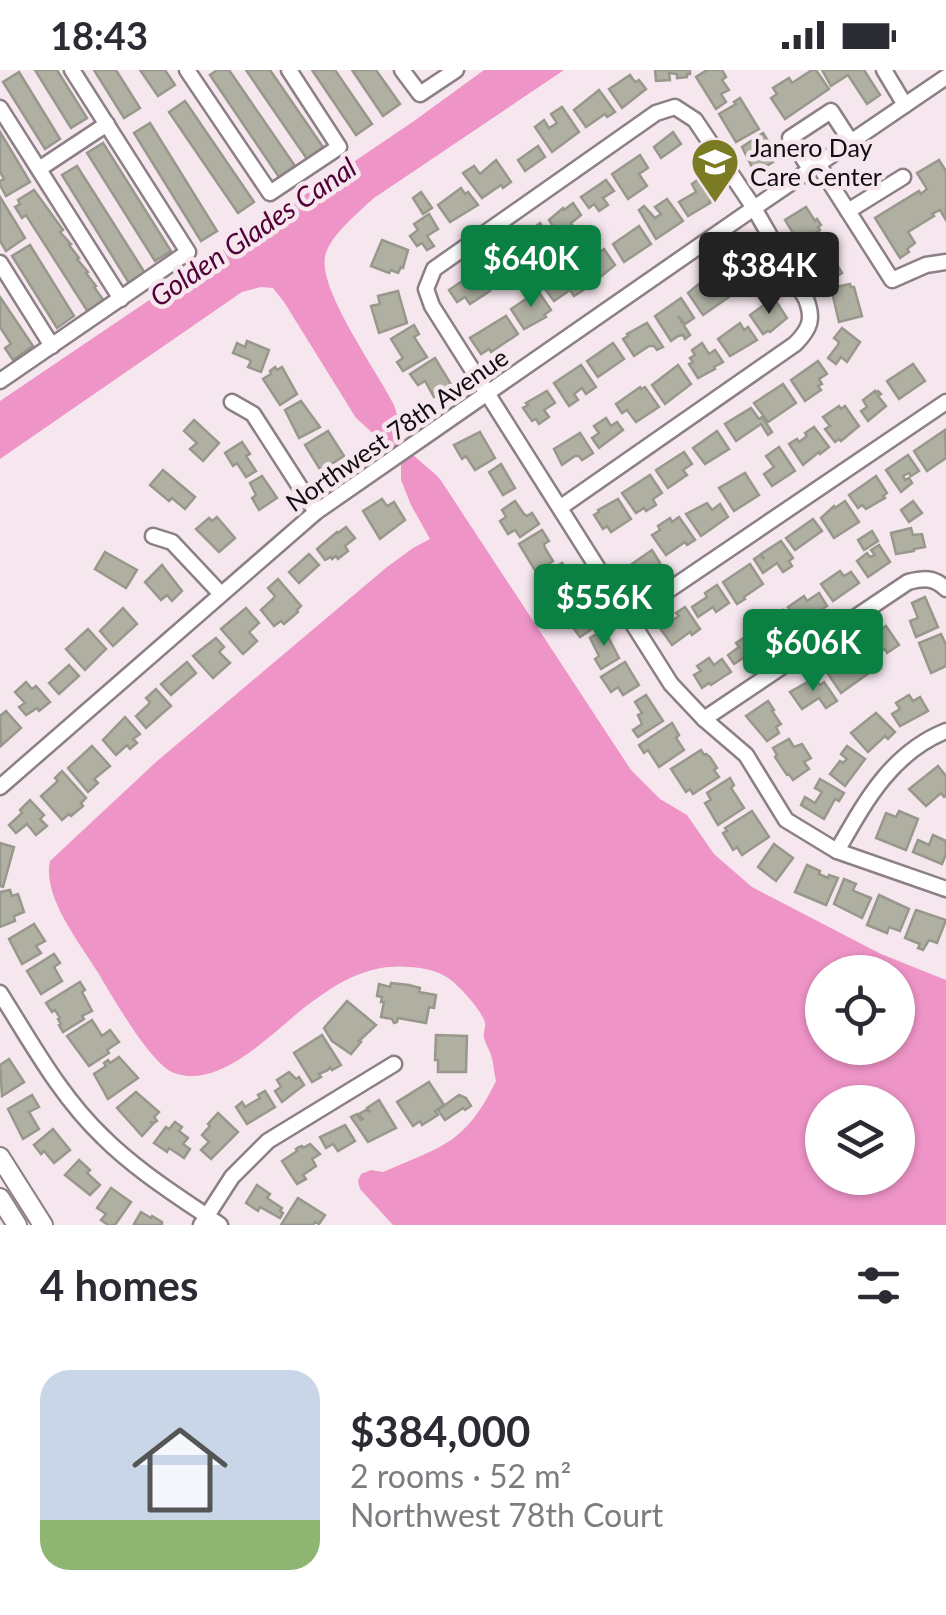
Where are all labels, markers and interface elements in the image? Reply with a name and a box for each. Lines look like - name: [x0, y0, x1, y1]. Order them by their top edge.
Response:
- text: 18:43: [50, 12, 148, 58]
- place label: Janero Day Care Center: [750, 132, 882, 191]
- school or university icon: Janero Day Care Center: [689, 136, 741, 204]
- water label: Golden Glades Canal: [143, 149, 362, 313]
- pin: $640K: [461, 225, 601, 310]
- pin: $384K: [699, 232, 839, 317]
- text: $640K: [483, 238, 579, 277]
- text: $384K: [721, 245, 817, 284]
- street label: Northwest 78th Avenue: [280, 341, 513, 517]
- pin: $556K: [534, 564, 674, 649]
- text: $556K: [556, 577, 652, 616]
- pin: $606K: [743, 609, 883, 694]
- text: $606K: [765, 622, 861, 661]
- map controls: [805, 955, 915, 1195]
- button: locate: [805, 955, 915, 1065]
- button: layers: [805, 1085, 915, 1195]
- icon: filters: [851, 1258, 906, 1313]
- text: 4 homes: [40, 1260, 198, 1310]
- text: $384,000: [350, 1406, 530, 1456]
- icon: home: [120, 1410, 240, 1530]
- text: 2 rooms · 52 m²: [350, 1456, 571, 1495]
- text: Northwest 78th Court: [350, 1495, 663, 1534]

